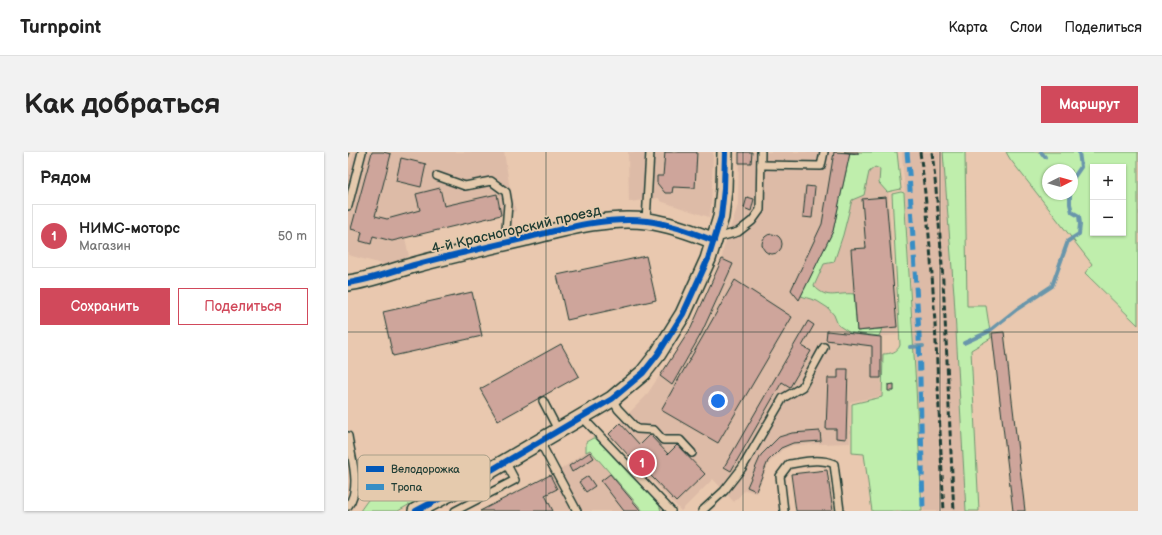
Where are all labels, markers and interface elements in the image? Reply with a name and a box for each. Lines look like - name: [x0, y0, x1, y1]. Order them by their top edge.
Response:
- text: Turnpoint: [20, 16, 101, 39]
- text: Карта: [948, 19, 988, 36]
- text: Слои: [1010, 19, 1042, 36]
- text: Поделиться: [1064, 19, 1142, 36]
- button: Маршрут: [1041, 86, 1138, 123]
- text: Как добраться: [24, 88, 221, 121]
- north arrow: [1042, 164, 1078, 200]
- map controls: [1090, 164, 1126, 236]
- button: +: [1090, 164, 1126, 200]
- text: Рядом: [40, 168, 91, 188]
- button: −: [1090, 200, 1126, 236]
- street label: 4-й Красногорский проезд: [430, 202, 603, 257]
- text: НИМС-моторс: [79, 219, 180, 238]
- text: 1: [51, 228, 57, 244]
- text: 50 m: [278, 228, 307, 244]
- text: Магазин: [79, 238, 131, 254]
- button: Сохранить: [40, 288, 170, 325]
- button: Поделиться: [178, 288, 308, 325]
- your location: [708, 391, 728, 411]
- pin: 1: [629, 448, 655, 478]
- legend: [358, 455, 490, 501]
- text: Велодорожка: [391, 463, 460, 476]
- text: Тропа: [391, 481, 423, 494]

